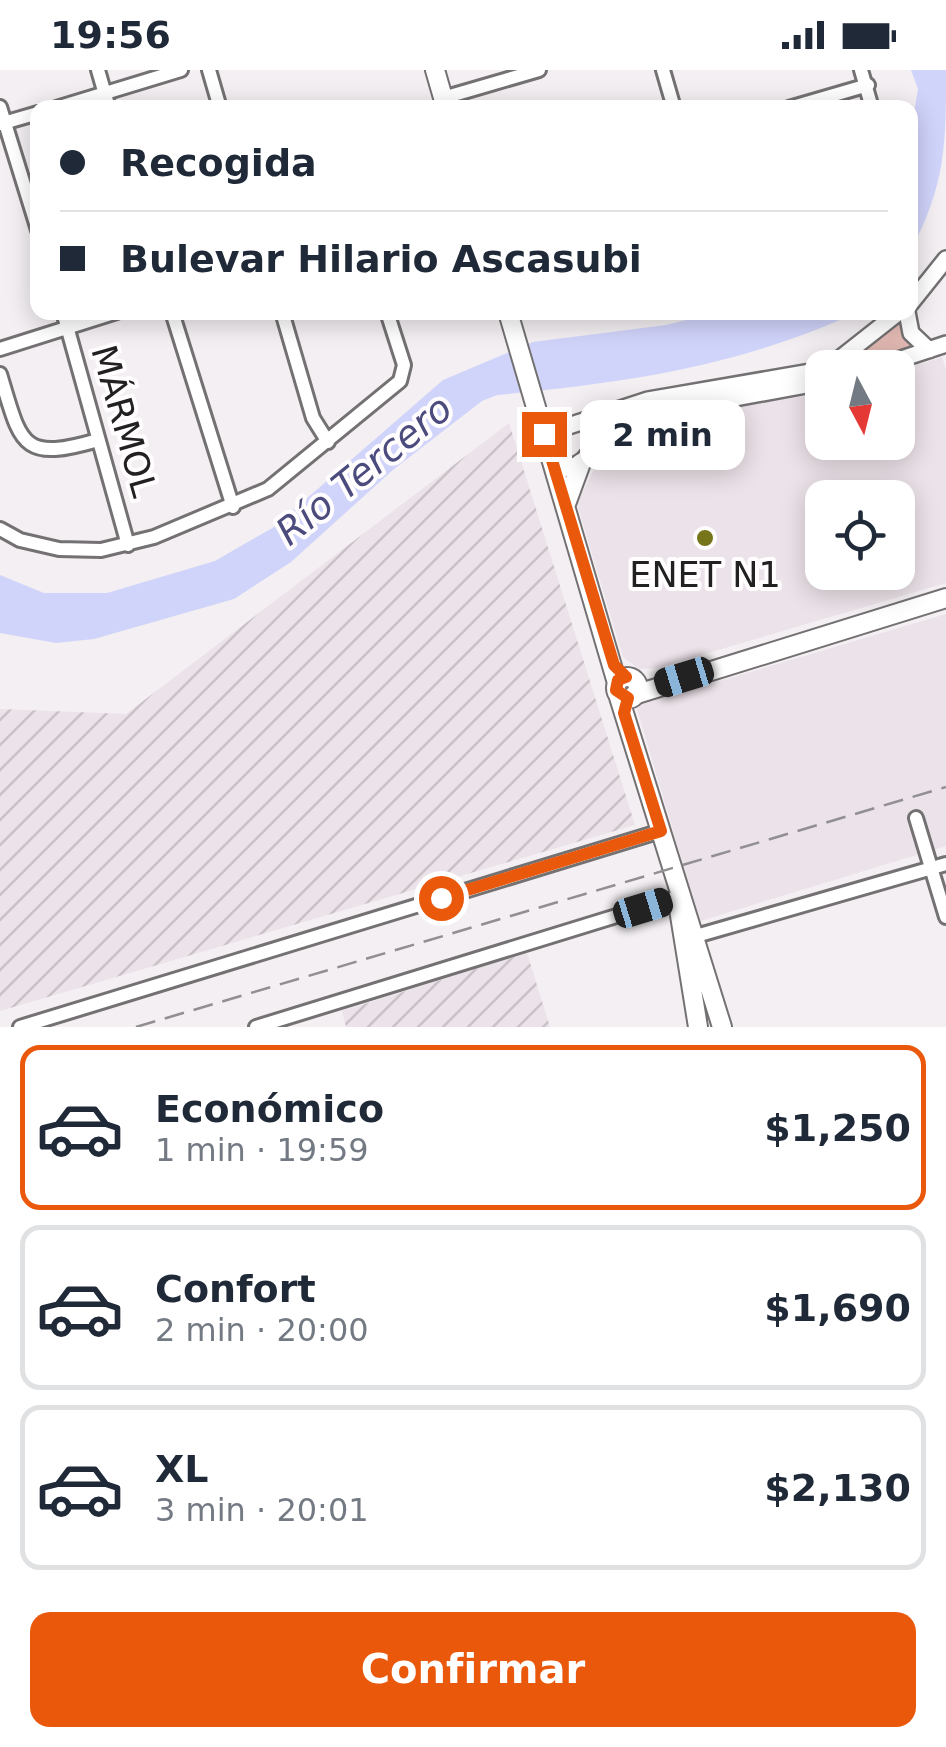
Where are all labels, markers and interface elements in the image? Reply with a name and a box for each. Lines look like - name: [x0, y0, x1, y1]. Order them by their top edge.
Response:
- text: 19:56: [50, 13, 171, 57]
- text: Recogida: [120, 141, 317, 185]
- text: Bulevar Hilario Ascasubi: [120, 237, 642, 281]
- street label: MÁRMOL: [83, 340, 166, 502]
- north arrow: [805, 350, 915, 460]
- map controls: [805, 350, 915, 590]
- water label: Río Tercero: [267, 386, 461, 554]
- callout: 2 min: [579, 399, 744, 469]
- route end: [522, 412, 567, 457]
- text: 2 min: [612, 416, 713, 454]
- button: locate: [805, 480, 915, 590]
- marker: ENET N1: [694, 527, 716, 549]
- place label: ENET N1: [629, 555, 781, 595]
- car: [651, 654, 717, 700]
- route start: [419, 876, 464, 921]
- car: [610, 885, 676, 931]
- icon: car: [35, 1083, 125, 1173]
- text: Económico: [155, 1087, 384, 1131]
- text: $1,250: [764, 1106, 911, 1150]
- text: 1 min · 19:59: [155, 1131, 369, 1169]
- icon: car: [35, 1263, 125, 1353]
- text: Confort: [155, 1267, 316, 1311]
- text: $1,690: [764, 1286, 911, 1330]
- text: 2 min · 20:00: [155, 1311, 369, 1349]
- icon: car: [35, 1443, 125, 1533]
- text: XL: [155, 1447, 209, 1491]
- text: $2,130: [764, 1466, 911, 1510]
- text: 3 min · 20:01: [155, 1491, 369, 1529]
- button: Confirmar: [30, 1612, 916, 1727]

